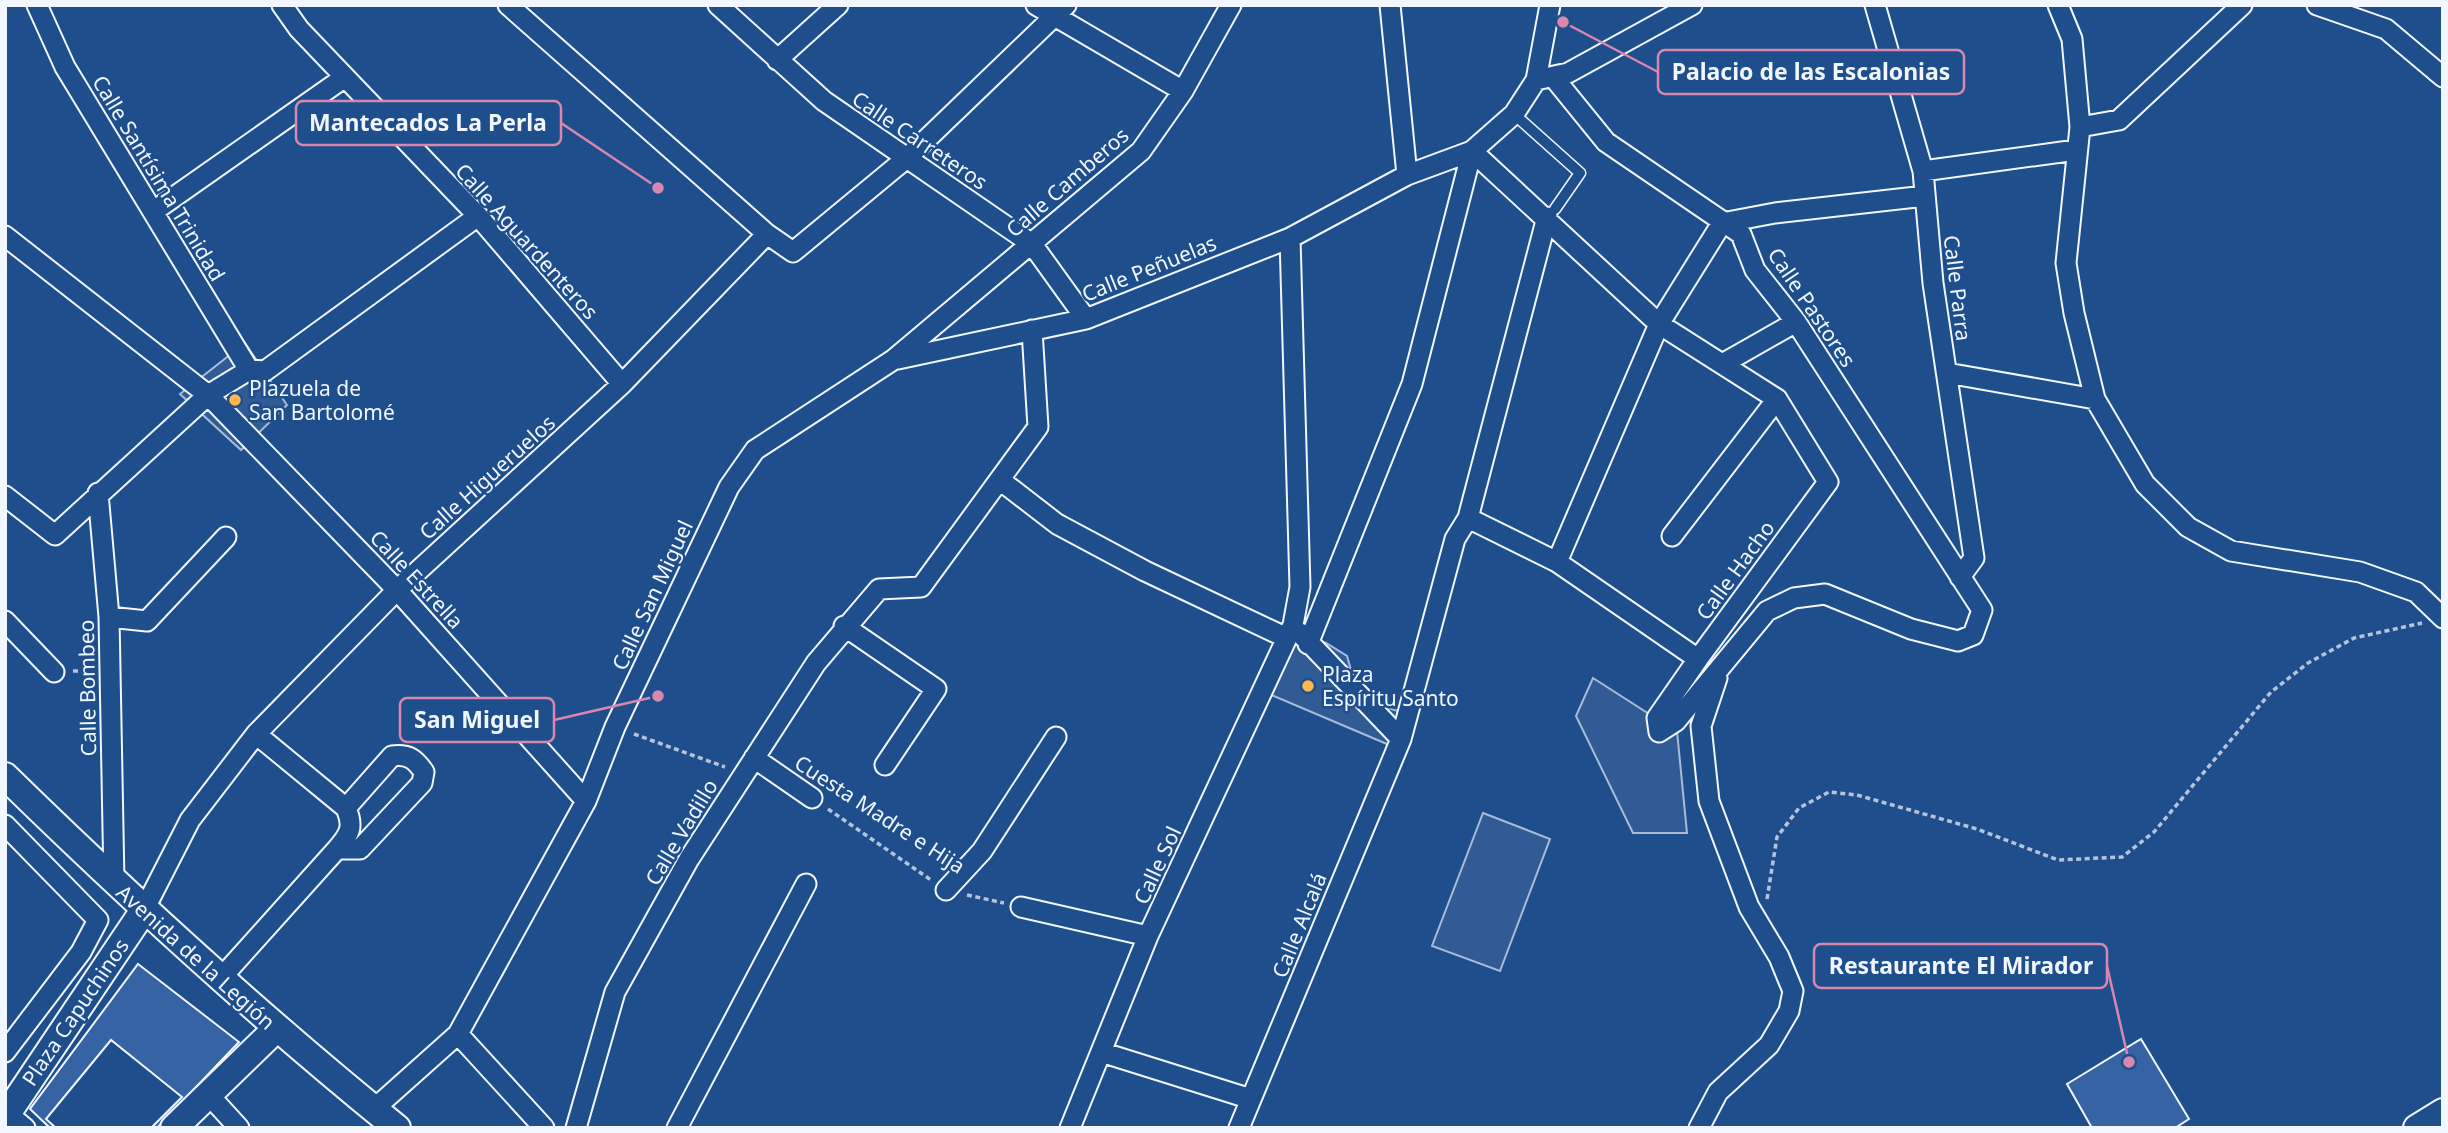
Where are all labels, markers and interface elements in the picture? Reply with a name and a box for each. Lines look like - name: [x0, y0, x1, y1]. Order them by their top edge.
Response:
- callout: Palacio de las Escalonias: [1658, 50, 1964, 94]
- text: Palacio de las Escalonias: [1672, 55, 1950, 87]
- street label: Calle Santísima Trinidad: [86, 70, 232, 286]
- street label: Calle Carreteros: [847, 84, 993, 196]
- callout: Mantecados La Perla: [296, 101, 561, 145]
- text: Mantecados La Perla: [309, 106, 547, 138]
- street label: Calle Camberos: [1000, 121, 1134, 243]
- street label: Calle Aguardenteros: [449, 157, 605, 325]
- street label: Calle Peñuelas: [1078, 228, 1220, 308]
- street label: Calle Parra: [1938, 233, 1978, 343]
- street label: Calle Pastores: [1762, 242, 1862, 372]
- place label: Plazuela de San Bartolomé: [249, 374, 395, 426]
- marker: Plazuela de San Bartolomé: [227, 392, 243, 408]
- street label: Calle Higueruelos: [413, 409, 561, 545]
- street label: Calle San Miguel: [605, 515, 699, 675]
- street label: Calle Hacho: [1689, 515, 1781, 625]
- street label: Calle Estrella: [364, 524, 470, 634]
- street label: Calle Bombeo: [72, 619, 102, 757]
- place label: Plaza Espíritu Santo: [1322, 660, 1459, 712]
- marker: Plaza Espíritu Santo: [1300, 678, 1316, 694]
- callout: San Miguel: [400, 698, 554, 742]
- text: San Miguel: [414, 703, 540, 735]
- street label: Cuesta Madre e Hija: [789, 748, 971, 880]
- street label: Calle Vadillo: [638, 774, 724, 890]
- street label: Calle Sol: [1127, 822, 1187, 908]
- street label: Calle Alcalá: [1265, 868, 1333, 982]
- street label: Avenida de la Legión: [111, 878, 281, 1036]
- street label: Plaza Capuchinos: [15, 933, 135, 1091]
- callout: Restaurante El Mirador: [1814, 944, 2107, 988]
- text: Restaurante El Mirador: [1829, 949, 2093, 981]

